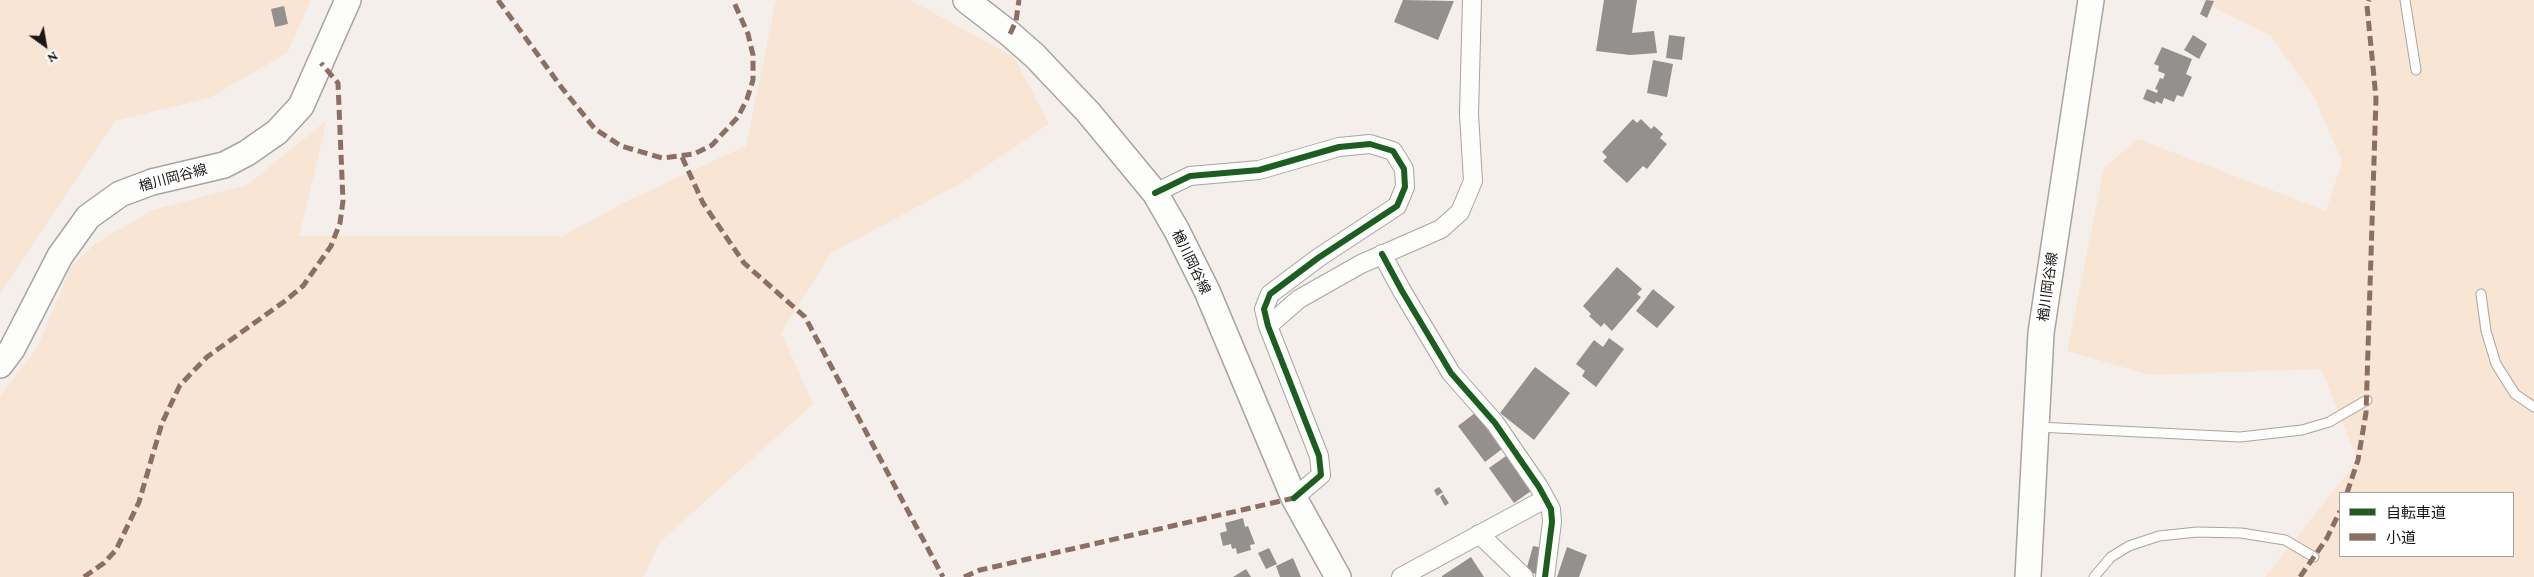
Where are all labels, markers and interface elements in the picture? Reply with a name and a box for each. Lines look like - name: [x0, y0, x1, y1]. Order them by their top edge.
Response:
- north arrow: [20, 20, 70, 70]
- text: N: [45, 48, 61, 67]
- street label: 楢川岡谷線: [137, 161, 209, 195]
- street label: 楢川岡谷線: [1168, 227, 1214, 297]
- street label: 楢川岡谷線: [2035, 251, 2061, 323]
- legend: [2339, 492, 2514, 557]
- text: 自転車道: [2386, 505, 2446, 521]
- text: 小道: [2386, 530, 2416, 546]

